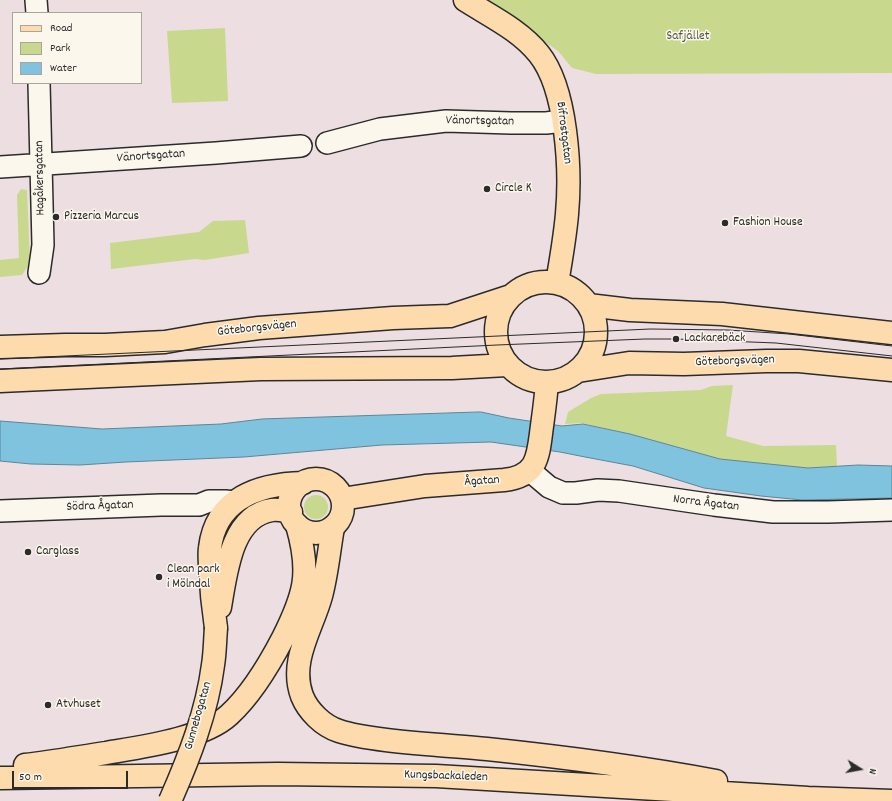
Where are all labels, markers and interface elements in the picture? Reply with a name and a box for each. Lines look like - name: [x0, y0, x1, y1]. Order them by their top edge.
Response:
- legend: [12, 12, 142, 84]
- text: Road: [50, 20, 72, 37]
- park label: Safjället: [666, 29, 710, 45]
- text: Park: [50, 40, 70, 57]
- text: Water: [50, 60, 77, 77]
- street label: Bifrostgatan: [551, 101, 575, 165]
- street label: Vänortsgatan: [446, 114, 514, 130]
- street label: Hagåkersgatan: [33, 140, 49, 216]
- street label: Vänortsgatan: [116, 147, 186, 167]
- place label: Circle K: [495, 181, 532, 197]
- marker: Circle K: [482, 184, 492, 194]
- place label: Pizzeria Marcus: [64, 209, 139, 225]
- marker: Pizzeria Marcus: [51, 212, 61, 222]
- place label: Fashion House: [733, 215, 803, 231]
- marker: Fashion House: [720, 218, 730, 228]
- street label: Göteborgsvägen: [217, 317, 297, 341]
- place label: Lackarebäck: [684, 331, 745, 347]
- marker: Lackarebäck: [671, 334, 681, 344]
- street label: Göteborgsvägen: [695, 353, 775, 371]
- street label: Ågatan: [464, 473, 500, 491]
- street label: Norra Ågatan: [672, 492, 740, 516]
- street label: Södra Ågatan: [66, 498, 134, 516]
- place label: Carglass: [36, 544, 79, 560]
- marker: Carglass: [23, 547, 33, 557]
- place label: Clean park i Mölndal: [167, 562, 220, 593]
- marker: Clean park i Mölndal: [154, 572, 164, 582]
- street label: Gunnebogatan: [182, 680, 216, 752]
- place label: Atvhuset: [56, 697, 101, 713]
- marker: Atvhuset: [43, 700, 53, 710]
- north arrow: [840, 749, 880, 789]
- scale bar: [14, 763, 130, 789]
- text: N: [863, 767, 880, 775]
- street label: Kungsbackaleden: [404, 768, 488, 786]
- text: 50 m: [19, 769, 42, 786]

